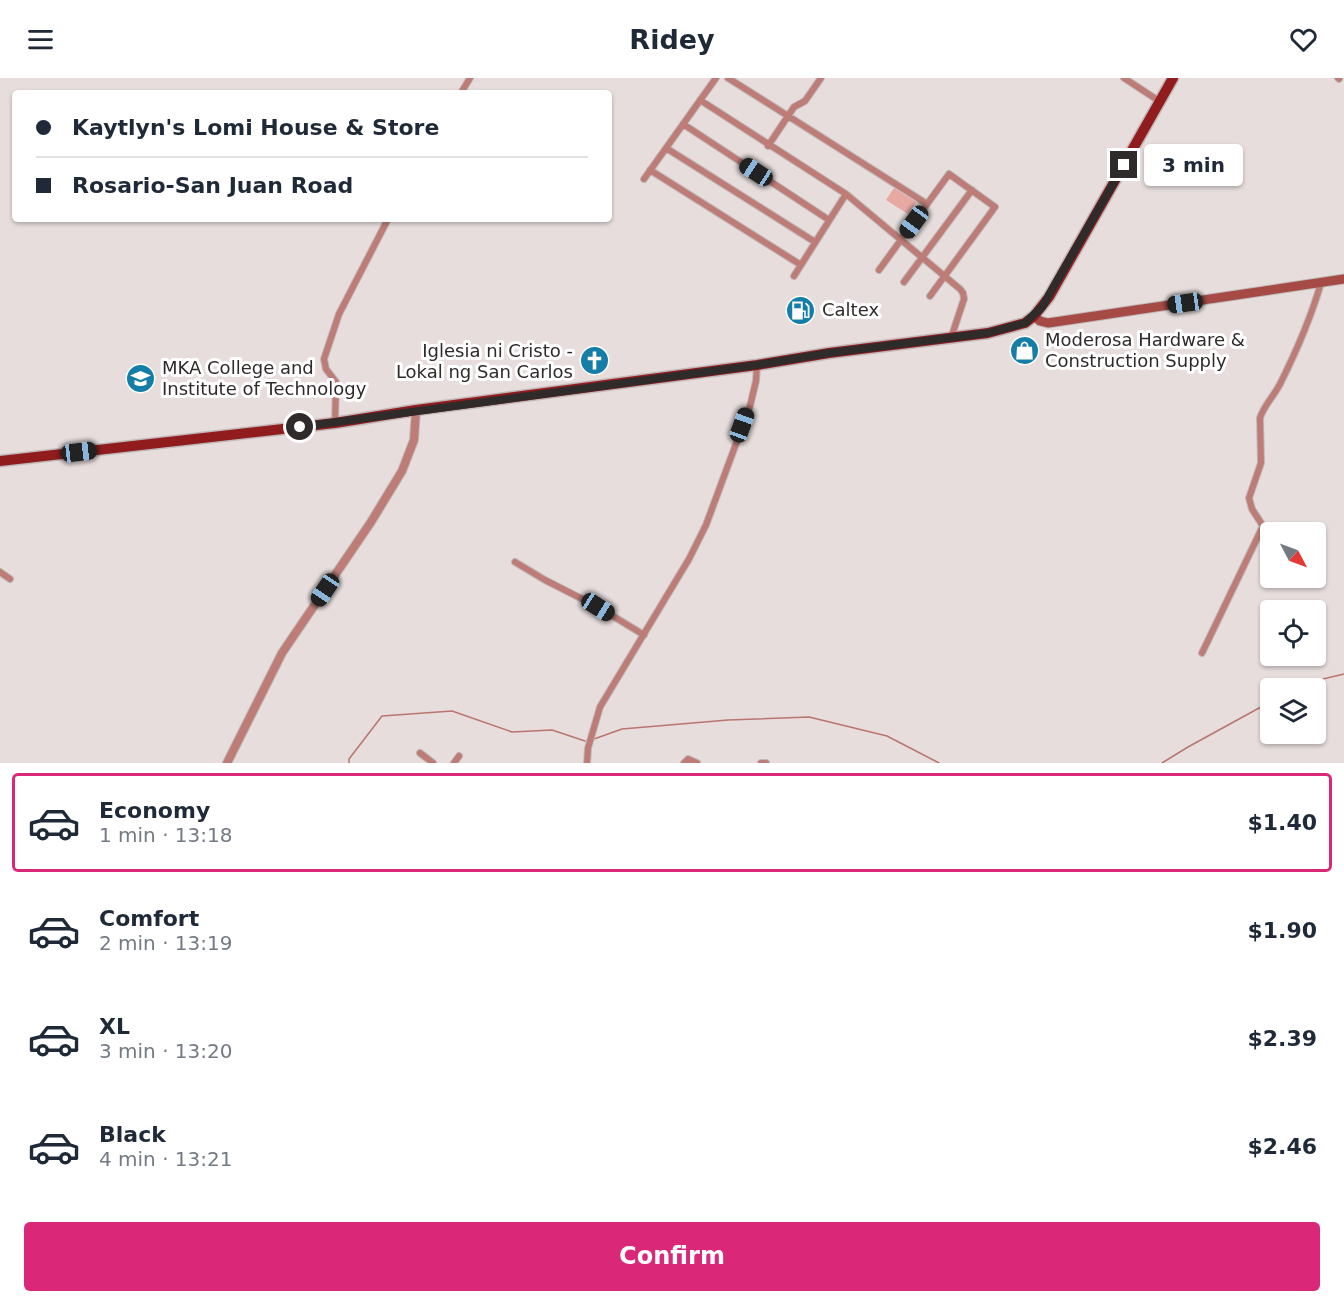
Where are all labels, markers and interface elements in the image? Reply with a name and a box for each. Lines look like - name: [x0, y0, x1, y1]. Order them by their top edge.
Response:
- icon: menu: [24, 23, 57, 56]
- icon: heart: [1287, 23, 1320, 56]
- text: Ridey: [629, 24, 715, 55]
- text: Kaytlyn's Lomi House & Store: [72, 115, 439, 140]
- callout: 3 min: [1145, 144, 1244, 186]
- route end: [1110, 151, 1137, 178]
- text: 3 min: [1162, 153, 1225, 177]
- car: [736, 155, 776, 189]
- text: Rosario-San Juan Road: [72, 173, 353, 198]
- car: [896, 202, 932, 242]
- car: [1166, 292, 1204, 314]
- fuel station icon: Caltex: [785, 294, 817, 326]
- place label: Caltex: [822, 299, 879, 320]
- place label: Moderosa Hardware & Construction Supply: [1045, 329, 1245, 371]
- shop icon: Moderosa Hardware & Construction Supply: [1008, 334, 1040, 366]
- place label: Iglesia ni Cristo - Lokal ng San Carlos: [396, 340, 573, 382]
- church icon: Iglesia ni Cristo - Lokal ng San Carlos: [578, 345, 610, 377]
- place label: MKA College and Institute of Technology: [162, 357, 367, 399]
- school or university icon: MKA College and Institute of Technology: [125, 362, 157, 394]
- car: [727, 405, 757, 445]
- route start: [286, 413, 313, 440]
- car: [60, 441, 98, 463]
- north arrow: [1260, 522, 1326, 588]
- map controls: [1260, 522, 1326, 744]
- car: [307, 570, 343, 610]
- car: [578, 590, 618, 624]
- button: locate: [1260, 600, 1326, 666]
- button: layers: [1260, 678, 1326, 744]
- icon: car: [27, 796, 81, 850]
- text: Economy: [99, 798, 210, 823]
- text: $1.40: [1247, 810, 1317, 835]
- text: 1 min · 13:18: [99, 823, 233, 847]
- icon: car: [27, 904, 81, 958]
- text: Comfort: [99, 906, 199, 931]
- text: $1.90: [1247, 918, 1317, 943]
- text: 2 min · 13:19: [99, 931, 233, 955]
- icon: car: [27, 1012, 81, 1066]
- text: XL: [99, 1014, 130, 1039]
- text: $2.39: [1247, 1026, 1317, 1051]
- text: 3 min · 13:20: [99, 1039, 233, 1063]
- icon: car: [27, 1120, 81, 1174]
- text: Black: [99, 1122, 166, 1147]
- text: $2.46: [1247, 1134, 1317, 1159]
- text: 4 min · 13:21: [99, 1147, 233, 1171]
- button: Confirm: [24, 1222, 1320, 1291]

